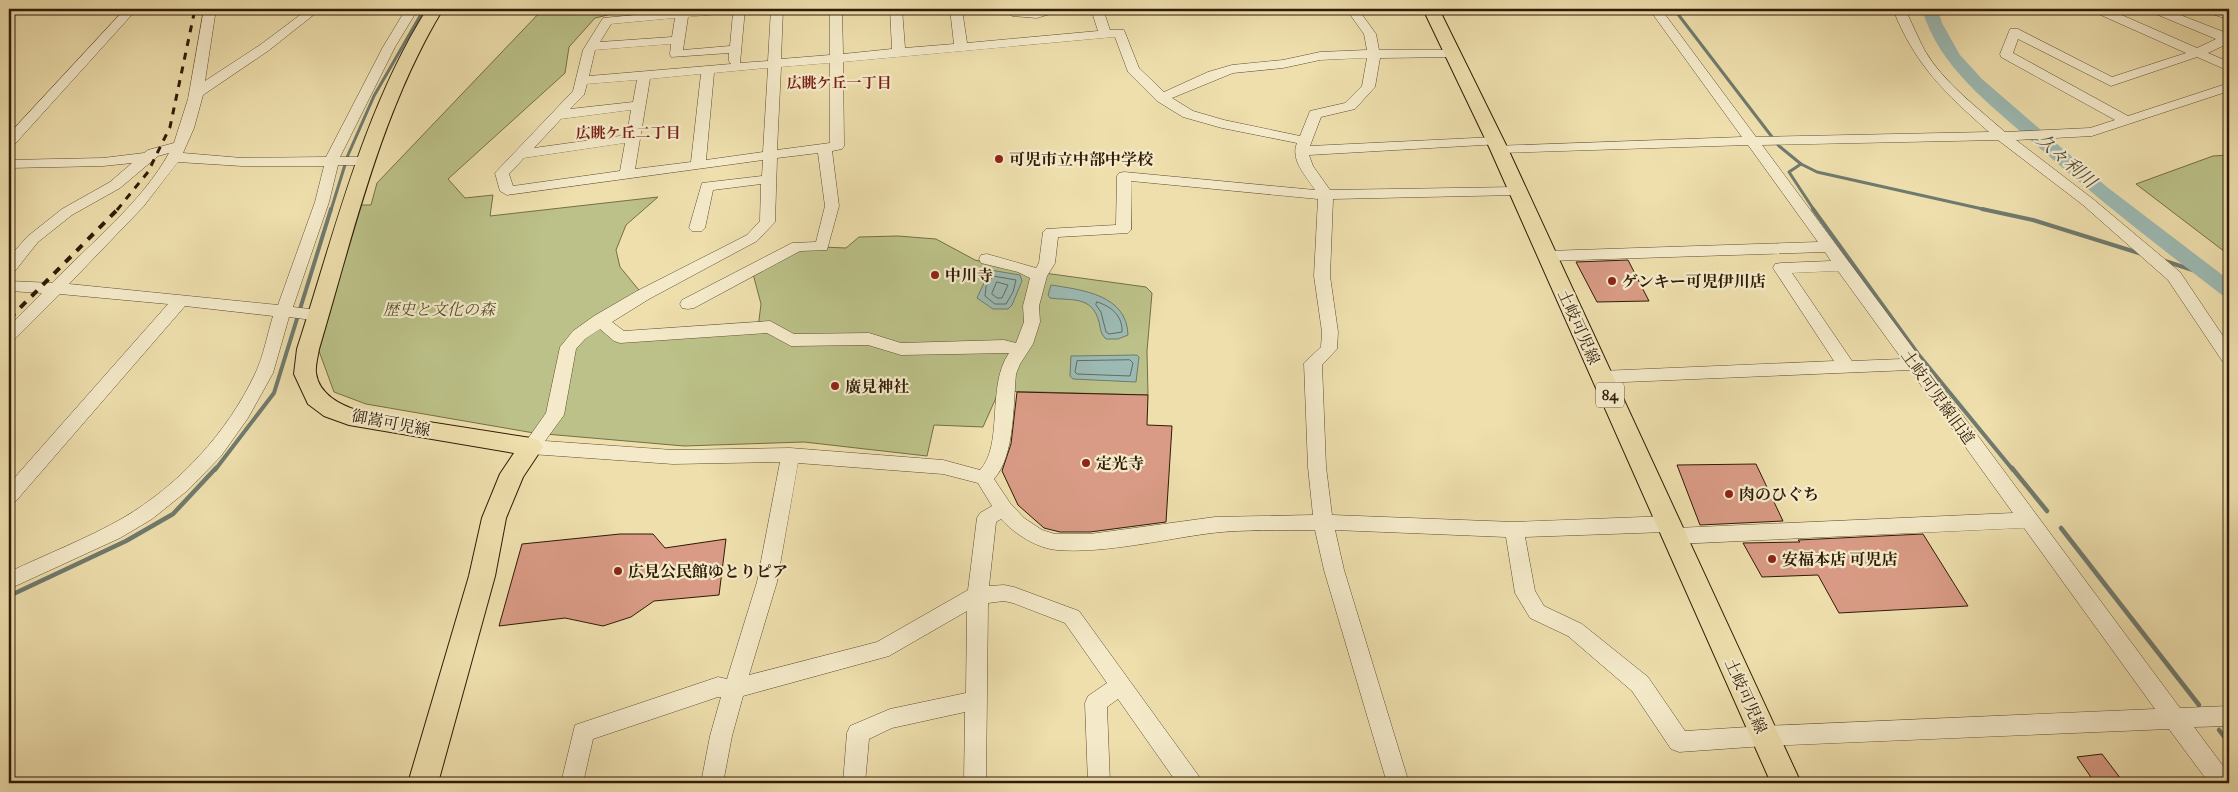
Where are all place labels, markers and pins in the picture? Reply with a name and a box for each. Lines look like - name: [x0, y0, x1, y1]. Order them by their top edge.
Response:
- place label: 可児市立中部中学校: [1009, 150, 1154, 169]
- marker: 可児市立中部中学校: [993, 153, 1005, 165]
- place label: 中川寺: [945, 266, 993, 285]
- marker: 中川寺: [929, 269, 941, 281]
- place label: ゲンキー可児伊川店: [1622, 272, 1766, 291]
- marker: ゲンキー可児伊川店: [1606, 275, 1618, 287]
- place label: 廣見神社: [845, 377, 909, 396]
- marker: 廣見神社: [829, 380, 841, 392]
- place label: 定光寺: [1096, 454, 1144, 473]
- marker: 定光寺: [1080, 457, 1092, 469]
- place label: 肉のひぐち: [1739, 485, 1819, 504]
- marker: 肉のひぐち: [1723, 488, 1735, 500]
- place label: 安福本店 可児店: [1782, 550, 1897, 569]
- marker: 安福本店 可児店: [1766, 553, 1778, 565]
- place label: 広見公民館ゆとりピア: [628, 562, 788, 581]
- marker: 広見公民館ゆとりピア: [612, 565, 624, 577]

